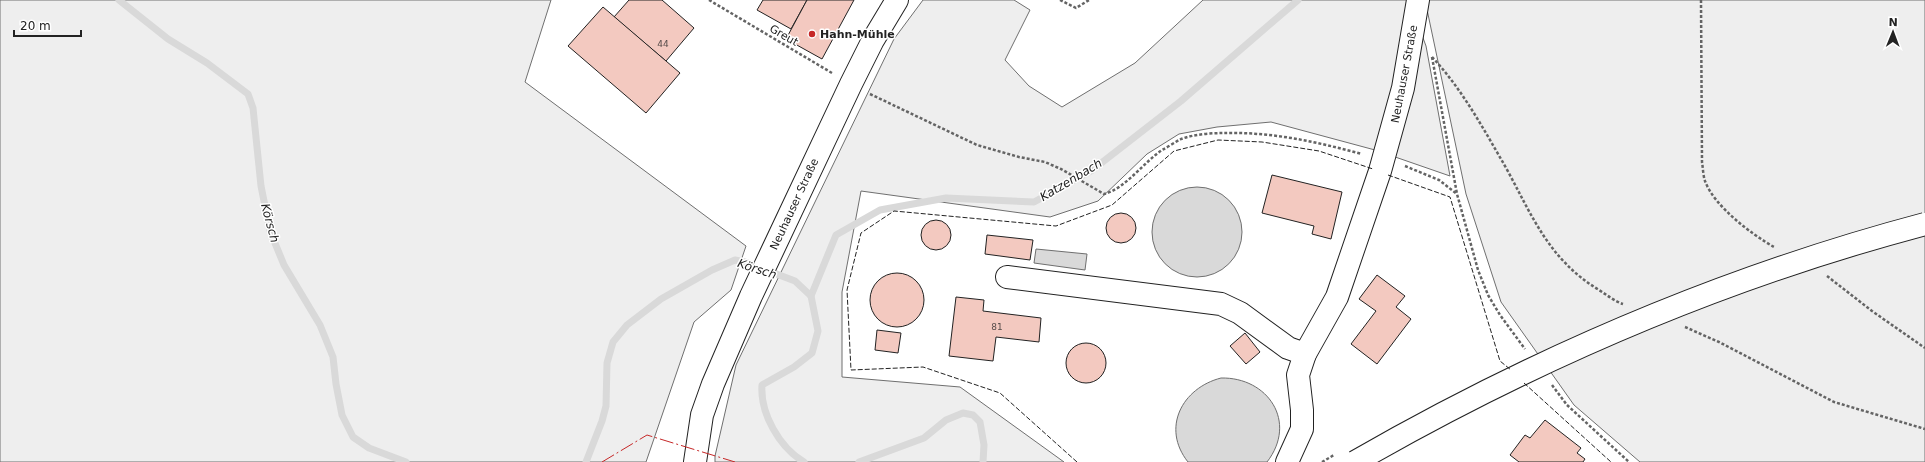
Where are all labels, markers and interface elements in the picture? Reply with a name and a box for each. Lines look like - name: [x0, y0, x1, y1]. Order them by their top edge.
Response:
- scale bar: [14, 12, 81, 38]
- north arrow: [1873, 12, 1913, 52]
- text: N: [1888, 16, 1898, 29]
- text: 20 m: [20, 19, 51, 33]
- street label: Greut: [767, 22, 801, 49]
- street label: Neuhauser Straße: [1389, 24, 1420, 124]
- place label: Hahn-Mühle: [820, 28, 895, 41]
- marker: Hahn-Mühle: [807, 29, 817, 39]
- house number: 44: [657, 39, 669, 49]
- street label: Neuhauser Straße: [768, 156, 821, 252]
- water label: Katzenbach: [1037, 156, 1105, 204]
- water label: Körsch: [258, 202, 282, 244]
- water label: Körsch: [736, 256, 778, 282]
- house number: 81: [991, 322, 1003, 332]

